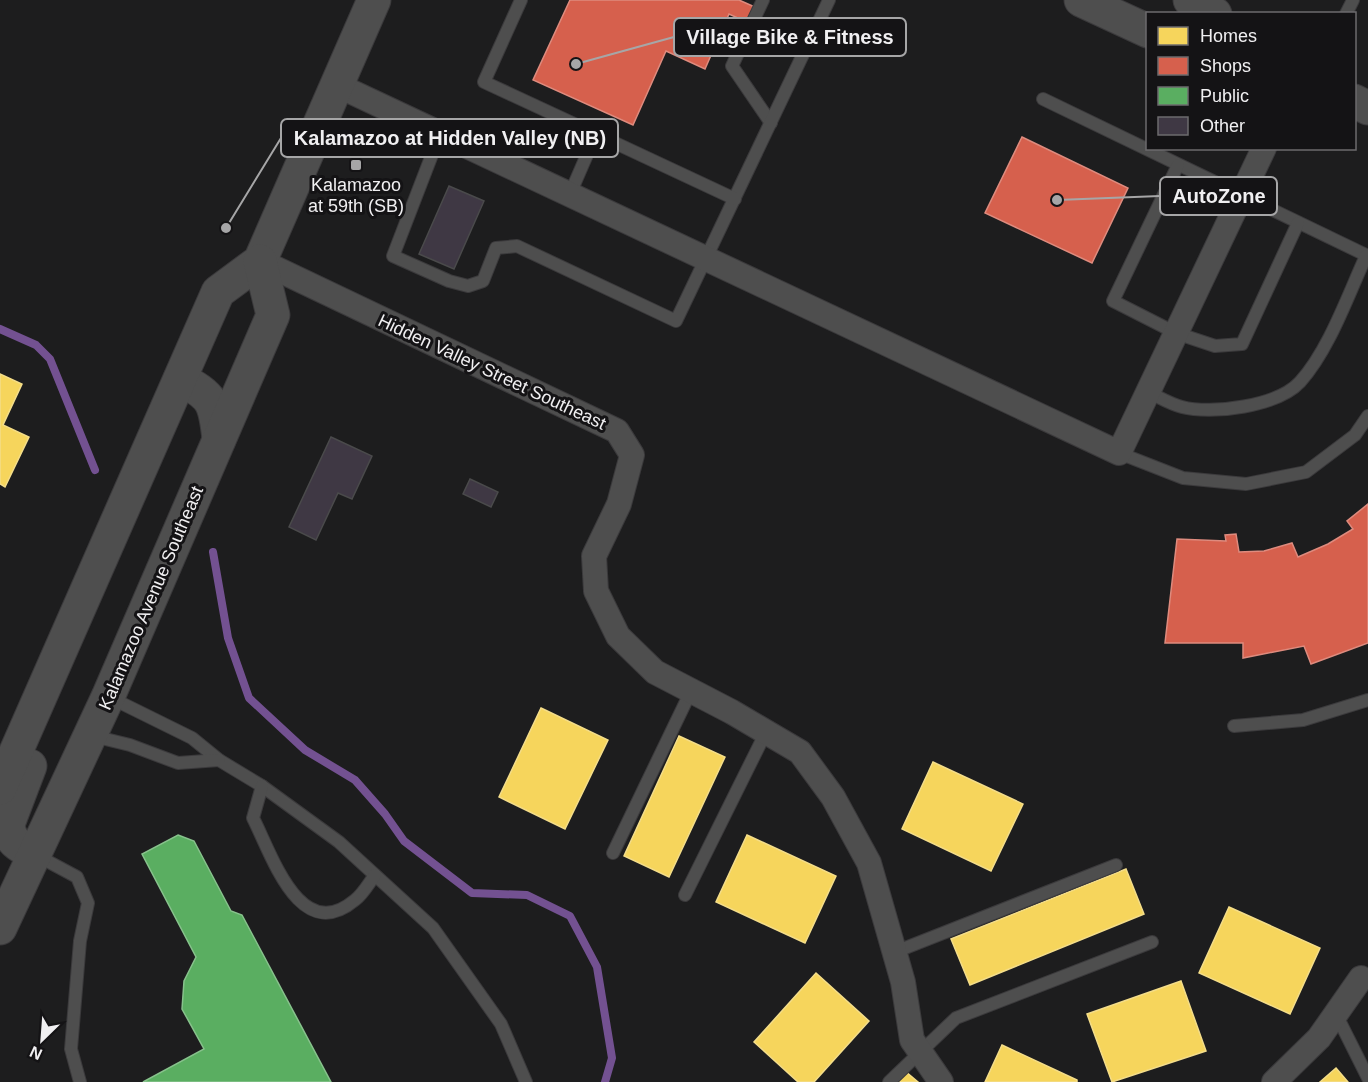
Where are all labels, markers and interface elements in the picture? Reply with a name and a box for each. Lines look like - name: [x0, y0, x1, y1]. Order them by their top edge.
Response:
- legend: [1146, 12, 1356, 150]
- callout: Village Bike & Fitness: [674, 18, 906, 56]
- text: Village Bike & Fitness: [686, 26, 894, 48]
- text: Homes: [1200, 26, 1257, 46]
- text: Shops: [1200, 56, 1251, 76]
- text: Public: [1200, 86, 1249, 106]
- text: Other: [1200, 116, 1245, 136]
- callout: Kalamazoo at Hidden Valley (NB): [281, 119, 618, 157]
- text: Kalamazoo at Hidden Valley (NB): [294, 127, 606, 149]
- marker: Kalamazoo at 59th (SB): [349, 158, 363, 172]
- place label: Kalamazoo at 59th (SB): [308, 175, 404, 216]
- callout: AutoZone: [1160, 177, 1277, 215]
- text: AutoZone: [1172, 185, 1266, 207]
- street label: Hidden Valley Street Southeast: [375, 310, 609, 434]
- street label: Kalamazoo Avenue Southeast: [95, 483, 207, 713]
- north arrow: [12, 1010, 72, 1070]
- text: N: [27, 1043, 45, 1063]

